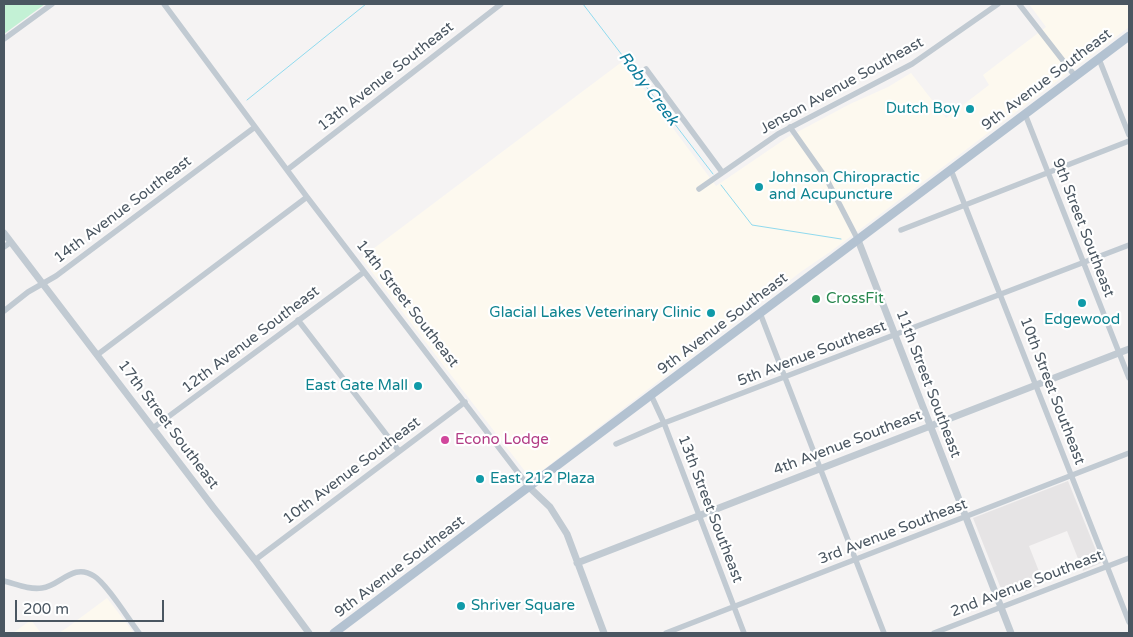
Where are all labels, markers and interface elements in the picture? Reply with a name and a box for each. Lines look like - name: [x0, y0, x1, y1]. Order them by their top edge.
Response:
- street label: 13th Avenue Southeast: [315, 18, 457, 136]
- street label: 9th Avenue Southeast: [979, 25, 1115, 135]
- street label: Jenson Avenue Southeast: [757, 34, 927, 138]
- water label: Roby Creek: [614, 48, 682, 130]
- place label: Dutch Boy: [886, 100, 960, 118]
- marker: Dutch Boy: [964, 103, 976, 115]
- street label: 14th Avenue Southeast: [51, 152, 195, 268]
- street label: 9th Street Southeast: [1048, 156, 1118, 300]
- place label: Johnson Chiropractic and Acupuncture: [769, 169, 920, 204]
- marker: Johnson Chiropractic and Acupuncture: [753, 181, 765, 193]
- street label: 14th Street Southeast: [352, 237, 462, 371]
- street label: 9th Avenue Southeast: [655, 269, 791, 379]
- street label: 12th Avenue Southeast: [179, 282, 323, 398]
- place label: CrossFit: [826, 290, 884, 308]
- marker: CrossFit: [810, 293, 822, 305]
- marker: Edgewood: [1076, 297, 1088, 309]
- place label: Glacial Lakes Veterinary Clinic: [489, 304, 701, 322]
- marker: Glacial Lakes Veterinary Clinic: [705, 307, 717, 319]
- street label: 11th Street Southeast: [892, 308, 964, 460]
- place label: Edgewood: [1044, 311, 1120, 329]
- street label: 10th Street Southeast: [1016, 315, 1088, 467]
- street label: 5th Avenue Southeast: [735, 317, 889, 391]
- street label: 17th Street Southeast: [114, 357, 222, 493]
- place label: East Gate Mall: [305, 377, 408, 395]
- marker: East Gate Mall: [412, 380, 424, 392]
- street label: 4th Avenue Southeast: [771, 406, 925, 480]
- street label: 10th Avenue Southeast: [280, 413, 424, 529]
- place label: Econo Lodge: [455, 431, 549, 449]
- street label: 13th Street Southeast: [674, 433, 746, 585]
- marker: Econo Lodge: [439, 434, 451, 446]
- place label: East 212 Plaza: [490, 470, 595, 488]
- marker: East 212 Plaza: [474, 473, 486, 485]
- street label: 3rd Avenue Southeast: [816, 495, 970, 569]
- street label: 9th Avenue Southeast: [332, 512, 468, 622]
- street label: 2nd Avenue Southeast: [948, 547, 1106, 621]
- scale bar: [18, 590, 166, 622]
- place label: Shriver Square: [471, 597, 575, 615]
- text: 200 m: [23, 600, 69, 618]
- marker: Shriver Square: [455, 600, 467, 612]

